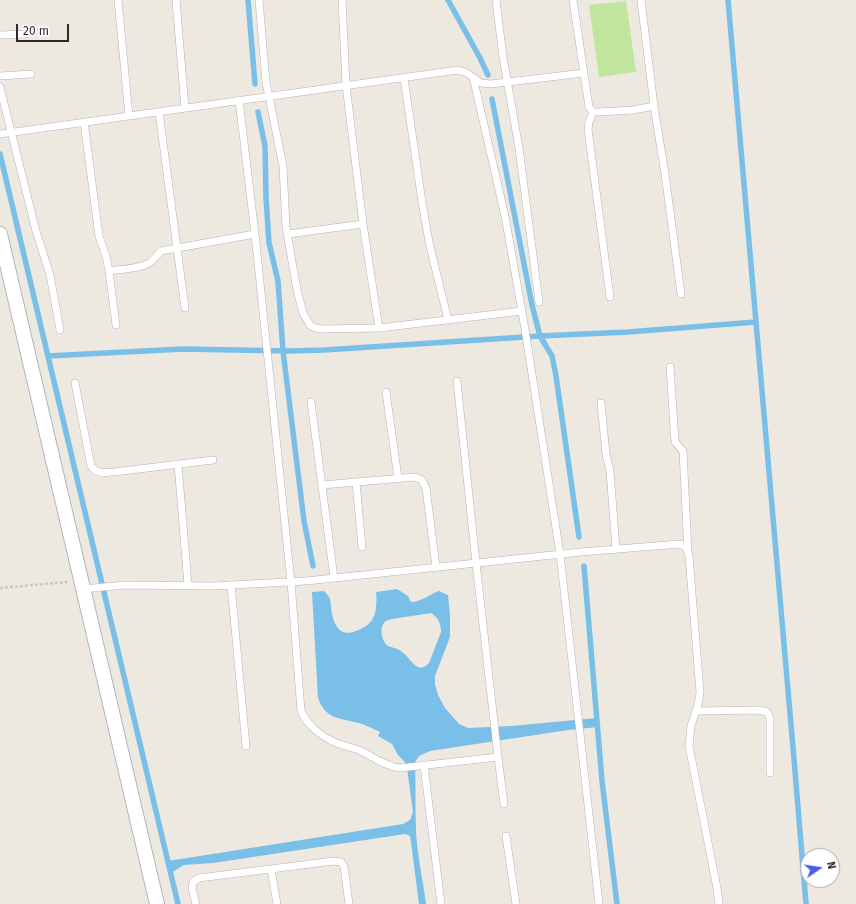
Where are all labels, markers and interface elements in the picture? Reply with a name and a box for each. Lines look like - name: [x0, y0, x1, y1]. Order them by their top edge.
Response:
- scale bar: [18, 16, 71, 42]
- text: 20 m: [23, 24, 49, 38]
- north arrow: [800, 848, 840, 888]
- text: N: [824, 860, 838, 870]

